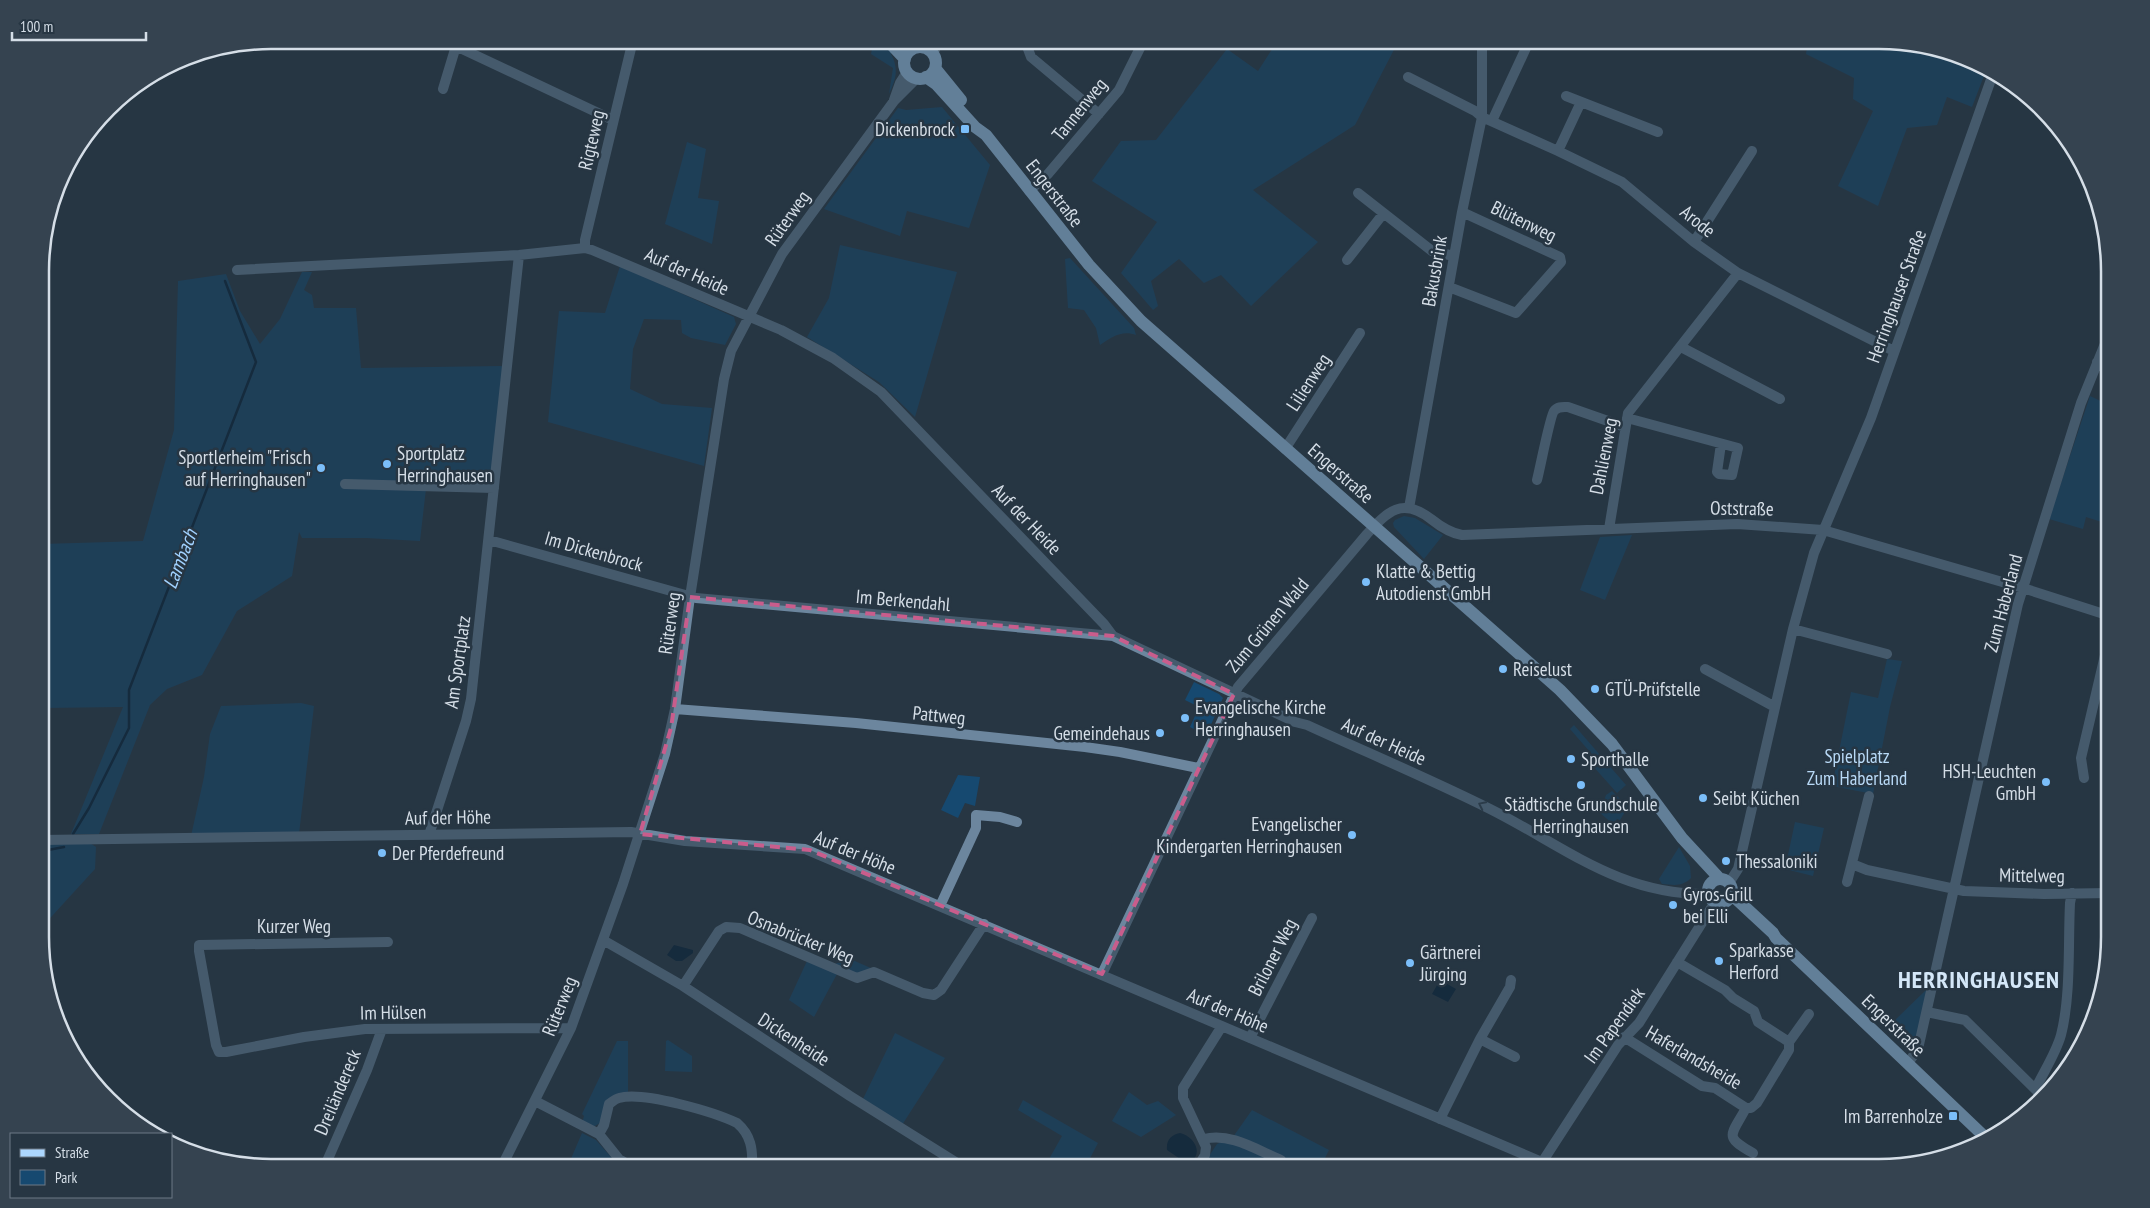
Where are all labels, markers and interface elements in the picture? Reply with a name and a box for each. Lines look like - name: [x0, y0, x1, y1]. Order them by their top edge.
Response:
- scale bar: [12, 10, 146, 42]
- text: 100 m: [20, 17, 53, 36]
- street label: Tannenweg: [1046, 73, 1112, 145]
- street label: Rigteweg: [572, 107, 610, 173]
- place label: Dickenbrock: [875, 117, 956, 141]
- marker: Dickenbrock: [959, 123, 971, 135]
- street label: Engerstraße: [1021, 154, 1089, 232]
- street label: Rüterweg: [759, 186, 815, 250]
- street label: Blütenweg: [1487, 195, 1561, 247]
- street label: Arode: [1675, 200, 1721, 243]
- street label: Herringhauser Straße: [1861, 226, 1931, 366]
- street label: Bakusbrink: [1416, 233, 1452, 308]
- street label: Auf der Heide: [641, 242, 733, 300]
- street label: Lilienweg: [1281, 349, 1335, 415]
- street label: Dahlienweg: [1584, 416, 1622, 496]
- street label: Engerstraße: [1303, 438, 1379, 508]
- place label: Sportplatz Herringhausen: [397, 441, 493, 487]
- place label: Sportlerheim "Frisch auf Herringhausen": [178, 445, 311, 491]
- marker: Sportplatz Herringhausen: [381, 458, 393, 470]
- marker: Sportlerheim "Frisch auf Herringhausen": [315, 462, 327, 474]
- street label: Auf der Heide: [987, 478, 1067, 560]
- street label: Oststraße: [1710, 495, 1774, 521]
- water label: Lambach: [157, 524, 204, 592]
- street label: Im Dickenbrock: [542, 526, 646, 577]
- street label: Zum Haberland: [1978, 551, 2028, 655]
- place label: Klatte & Bettig Autodienst GmbH: [1376, 559, 1491, 605]
- street label: Zum Grünen Wald: [1220, 573, 1314, 677]
- marker: Klatte & Bettig Autodienst GmbH: [1360, 576, 1372, 588]
- street label: Im Berkendahl: [855, 584, 952, 616]
- street label: Rüterweg: [653, 590, 685, 656]
- street label: Am Sportplatz: [439, 614, 475, 710]
- place label: Reiselust: [1513, 657, 1573, 681]
- marker: Reiselust: [1497, 663, 1509, 675]
- place label: GTÜ-Prüfstelle: [1605, 677, 1701, 701]
- marker: GTÜ-Prüfstelle: [1589, 683, 1601, 695]
- place label: Evangelische Kirche Herringhausen: [1195, 695, 1326, 741]
- street label: Pattweg: [911, 700, 967, 730]
- marker: Evangelische Kirche Herringhausen: [1179, 712, 1191, 724]
- street label: Auf der Heide: [1338, 712, 1430, 770]
- place label: Gemeindehaus: [1053, 721, 1150, 745]
- marker: Gemeindehaus: [1154, 727, 1166, 739]
- park label: Spielplatz Zum Haberland: [1807, 744, 1907, 790]
- place label: Sporthalle: [1581, 747, 1649, 771]
- marker: Sporthalle: [1565, 753, 1577, 765]
- place label: HSH-Leuchten GmbH: [1942, 759, 2036, 805]
- marker: HSH-Leuchten GmbH: [2040, 776, 2052, 788]
- marker: Städtische Grundschule Herringhausen: [1575, 779, 1587, 791]
- place label: Seibt Küchen: [1713, 786, 1800, 810]
- place label: Städtische Grundschule Herringhausen: [1504, 792, 1658, 838]
- marker: Seibt Küchen: [1697, 792, 1709, 804]
- one-way arrow: [1478, 801, 1487, 811]
- street label: Auf der Höhe: [405, 804, 491, 830]
- place label: Evangelischer Kindergarten Herringhausen: [1156, 812, 1343, 858]
- street label: Auf der Höhe: [811, 825, 900, 879]
- marker: Evangelischer Kindergarten Herringhausen: [1346, 829, 1358, 841]
- place label: Der Pferdefreund: [392, 841, 504, 865]
- marker: Der Pferdefreund: [376, 847, 388, 859]
- place label: Thessaloniki: [1736, 849, 1818, 873]
- marker: Thessaloniki: [1720, 855, 1732, 867]
- street label: Mittelweg: [1999, 862, 2065, 888]
- place label: Gyros-Grill bei Elli: [1683, 882, 1753, 928]
- marker: Gyros-Grill bei Elli: [1667, 899, 1679, 911]
- street label: Osnabrücker Weg: [744, 905, 858, 969]
- street label: Kurzer Weg: [257, 914, 331, 938]
- street label: Briloner Weg: [1242, 914, 1302, 1000]
- place label: Sparkasse Herford: [1729, 938, 1794, 984]
- place label: Gärtnerei Jürging: [1419, 940, 1481, 986]
- marker: Sparkasse Herford: [1713, 955, 1725, 967]
- marker: Gärtnerei Jürging: [1404, 957, 1416, 969]
- district label: HERRINGHAUSEN: [1898, 964, 2060, 995]
- street label: Rüterweg: [536, 973, 582, 1039]
- street label: Auf der Höhe: [1184, 982, 1272, 1038]
- street label: Im Papendiek: [1578, 982, 1650, 1068]
- street label: Engerstraße: [1857, 989, 1931, 1061]
- street label: Im Hülsen: [360, 999, 426, 1025]
- street label: Dickenheide: [754, 1007, 834, 1071]
- street label: Haferlandsheide: [1642, 1020, 1746, 1094]
- street label: Dreiländereck: [308, 1045, 366, 1138]
- place label: Im Barrenholze: [1844, 1104, 1943, 1128]
- marker: Im Barrenholze: [1947, 1110, 1959, 1122]
- legend: [10, 1133, 172, 1198]
- text: Straße: [55, 1143, 89, 1162]
- text: Park: [55, 1168, 77, 1187]

